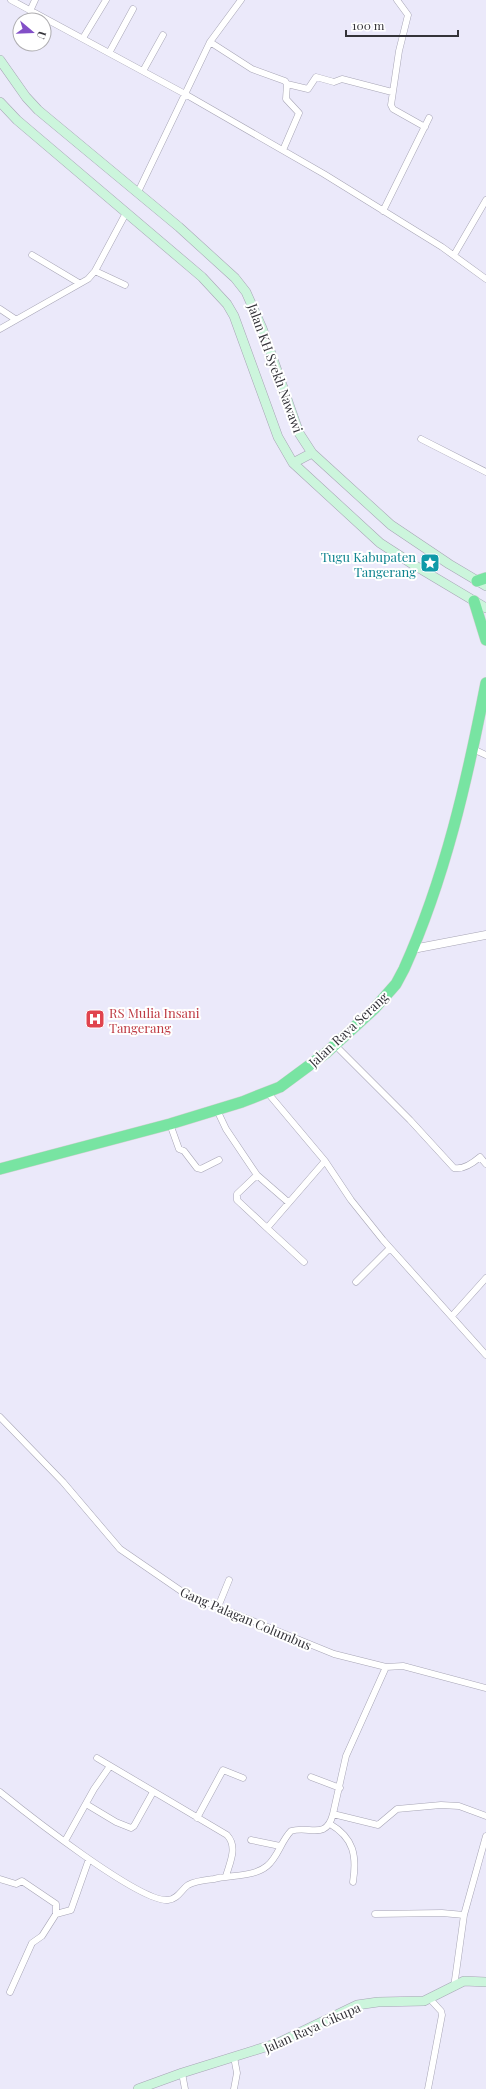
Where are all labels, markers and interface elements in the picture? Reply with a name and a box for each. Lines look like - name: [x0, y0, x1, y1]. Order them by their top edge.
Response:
- north arrow: [12, 12, 52, 52]
- scale bar: [346, 12, 458, 38]
- text: 100 m: [352, 17, 385, 33]
- text: U: [33, 29, 50, 42]
- street label: Jalan KH Syekh Nawawi: [244, 300, 307, 435]
- place label: Tugu Kabupaten Tangerang: [321, 548, 416, 580]
- place icon: Tugu Kabupaten Tangerang: [419, 552, 441, 574]
- street label: Jalan Raya Serang: [304, 988, 391, 1071]
- place label: RS Mulia Insani Tangerang: [109, 1004, 200, 1036]
- hospital icon: RS Mulia Insani Tangerang: [84, 1008, 106, 1030]
- street label: Gang Palagan Columbus: [178, 1583, 314, 1653]
- street label: Jalan Raya Cikupa: [260, 1998, 363, 2056]

